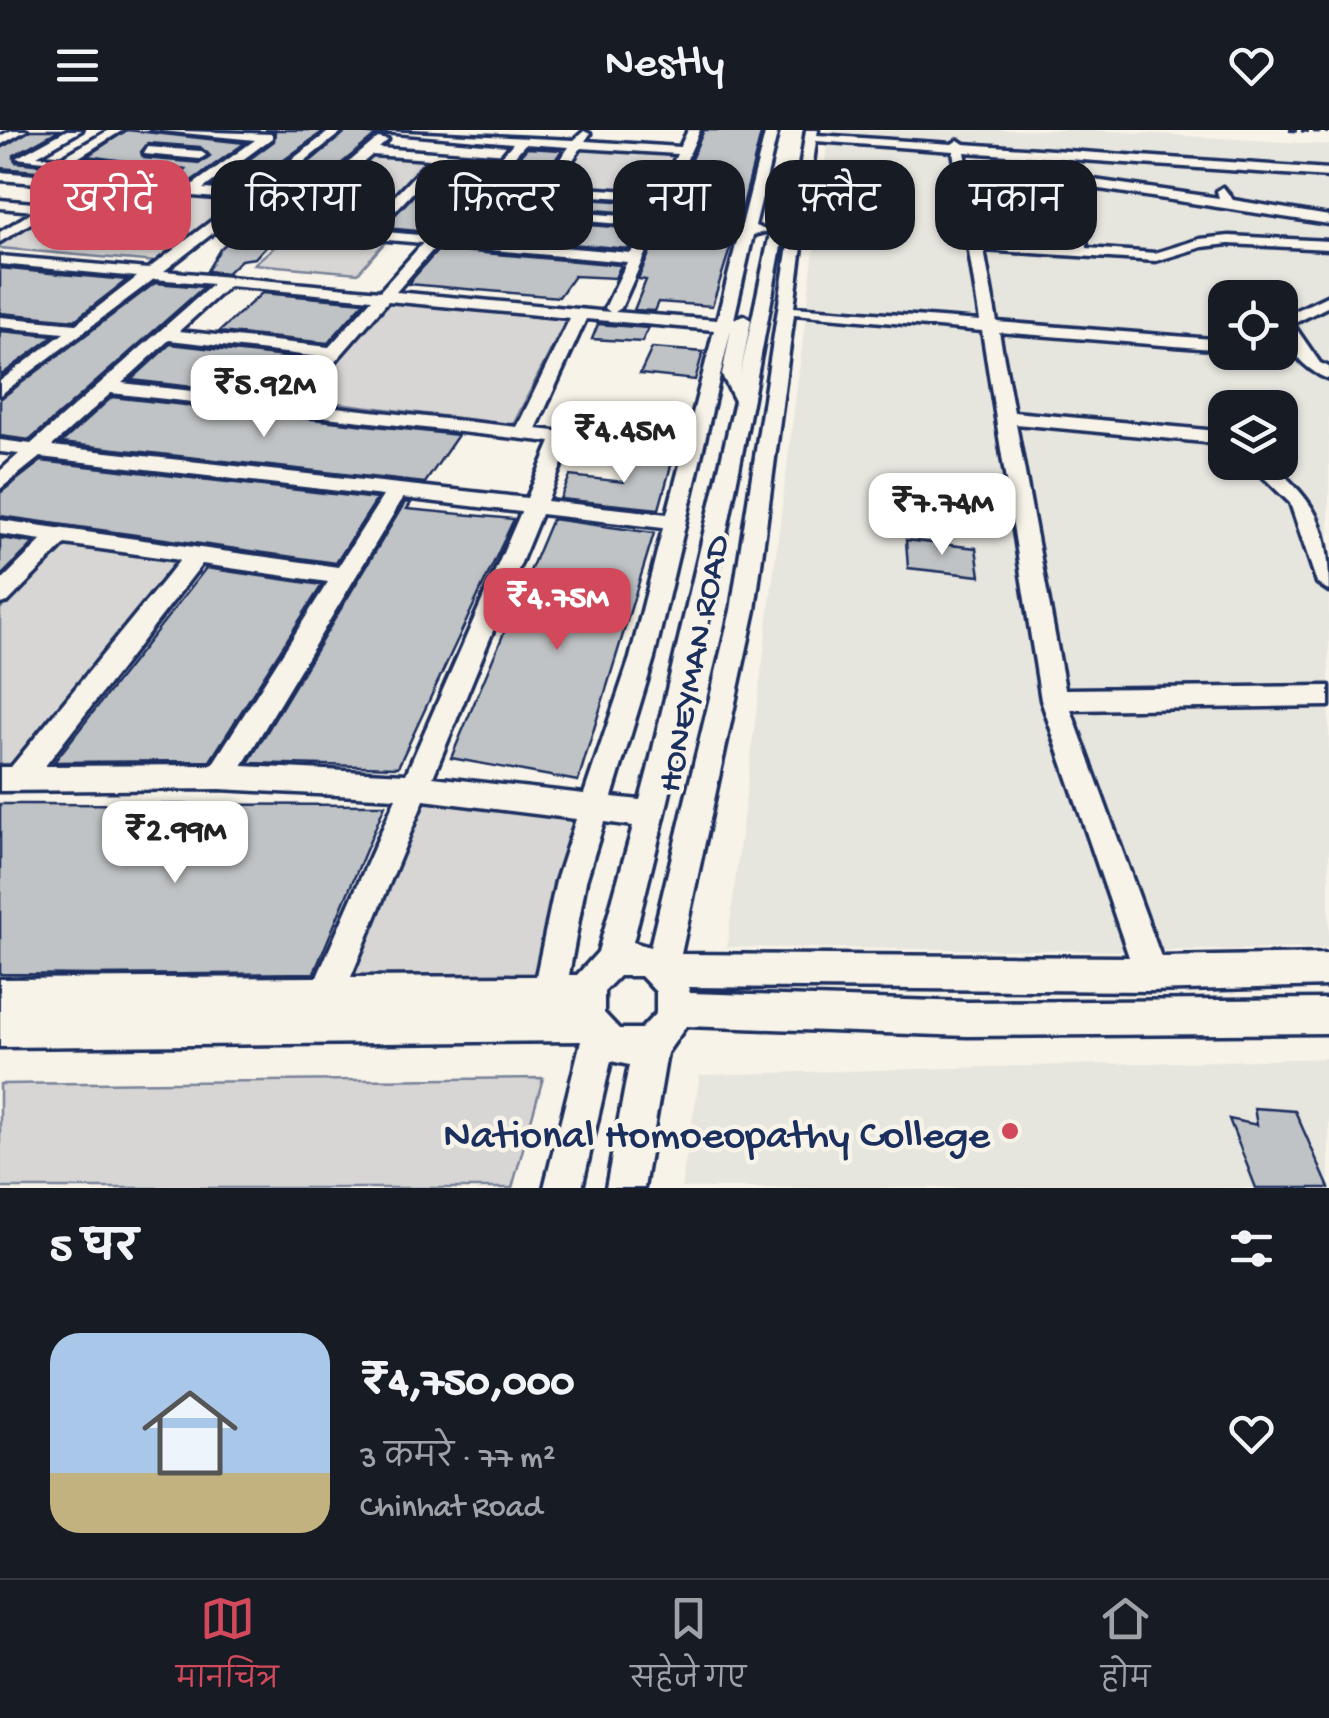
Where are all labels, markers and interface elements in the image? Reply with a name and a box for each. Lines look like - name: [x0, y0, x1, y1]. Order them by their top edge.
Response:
- icon: menu: [50, 38, 105, 93]
- icon: heart: [1224, 38, 1279, 93]
- text: Nestly: [605, 39, 724, 92]
- chip: खरीदें: [30, 160, 191, 250]
- chip: किराया: [211, 160, 395, 250]
- chip: फ़िल्टर: [415, 160, 593, 250]
- chip: नया: [613, 160, 745, 250]
- chip: फ़्लैट: [765, 160, 915, 250]
- chip: मकान: [935, 160, 1097, 250]
- map controls: [1208, 280, 1298, 480]
- button: locate: [1208, 280, 1298, 370]
- pin: ₹5.92M: [183, 355, 345, 440]
- text: ₹5.92M: [213, 368, 315, 406]
- button: layers: [1208, 390, 1298, 480]
- pin: ₹4.45M: [543, 401, 705, 486]
- text: ₹4.45M: [573, 414, 675, 452]
- pin: ₹7.74M: [861, 473, 1023, 558]
- text: ₹7.74M: [891, 486, 993, 524]
- street label: HONEYMAN ROAD: [651, 532, 741, 796]
- pin: ₹4.75M: [476, 568, 638, 653]
- text: ₹4.75M: [506, 581, 608, 619]
- pin: ₹2.99M: [94, 801, 256, 886]
- text: ₹2.99M: [124, 814, 226, 852]
- place label: National Homoeopathy College: [443, 1114, 991, 1163]
- marker: National Homoeopathy College: [999, 1120, 1021, 1142]
- icon: filters: [1224, 1221, 1279, 1276]
- text: 5 घर: [50, 1227, 138, 1276]
- text: ₹4,750,000: [360, 1361, 574, 1410]
- icon: home: [130, 1373, 250, 1493]
- icon: heart: [1224, 1406, 1279, 1461]
- text: 3 कमरे · 77 m²: [360, 1441, 555, 1479]
- text: Chinhat Road: [360, 1490, 542, 1528]
- tab: मानचित्र: [176, 1591, 279, 1708]
- tab: सहेजे गए: [630, 1591, 746, 1708]
- tab: होम: [1098, 1591, 1153, 1708]

